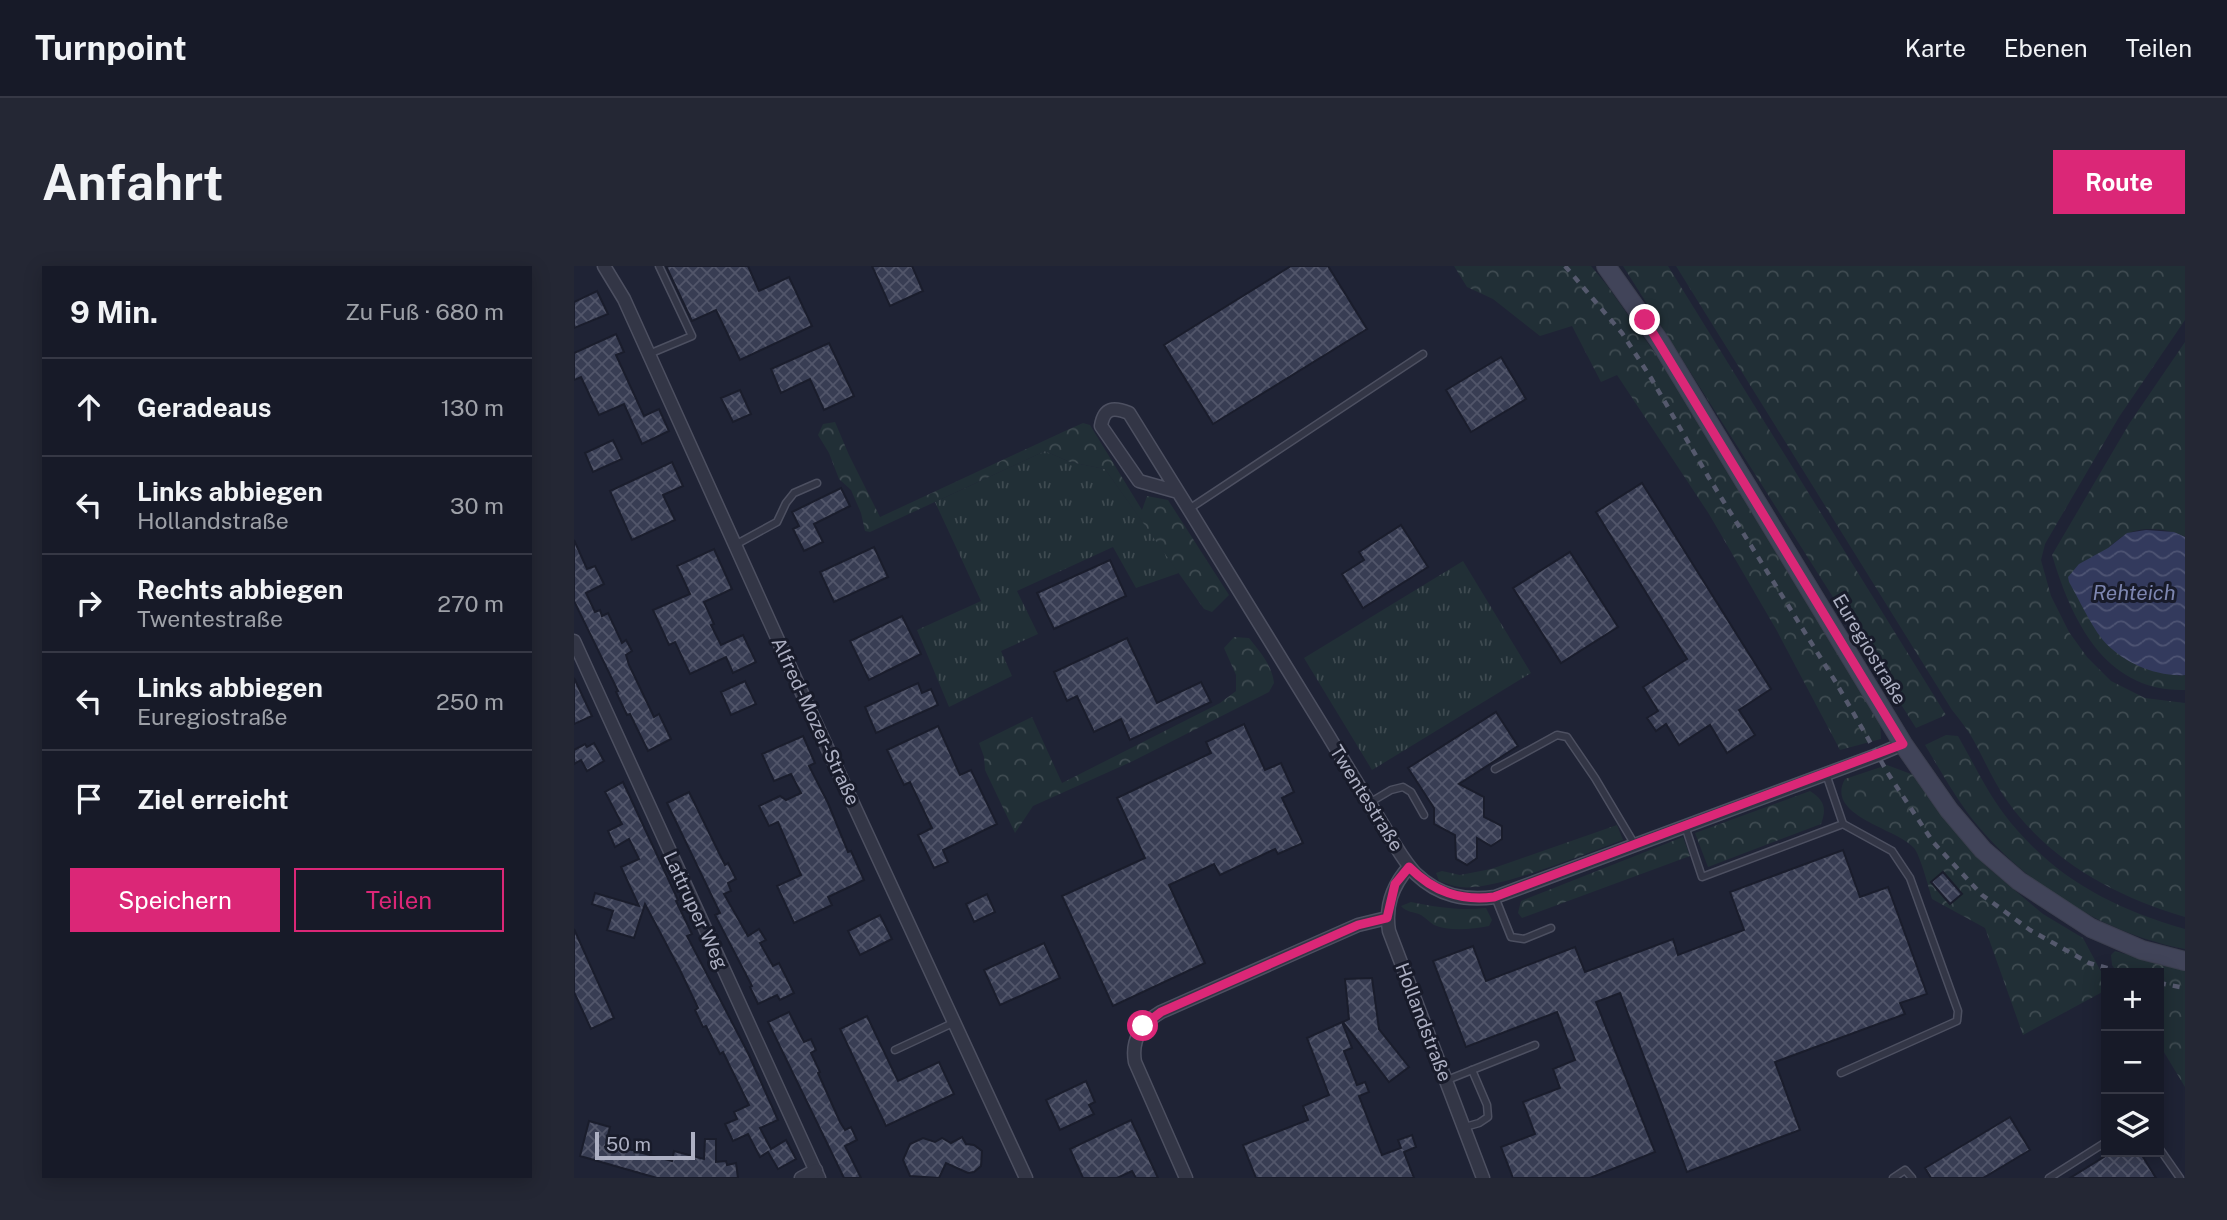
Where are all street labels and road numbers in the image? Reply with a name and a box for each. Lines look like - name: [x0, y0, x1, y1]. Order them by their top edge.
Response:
- street label: Euregiostraße: [1829, 590, 1911, 708]
- street label: Alfred-Mozer-Straße: [767, 634, 865, 808]
- street label: Twentestraße: [1326, 741, 1408, 855]
- street label: Lattruper Weg: [659, 848, 733, 972]
- street label: Hollandstraße: [1391, 959, 1457, 1085]

